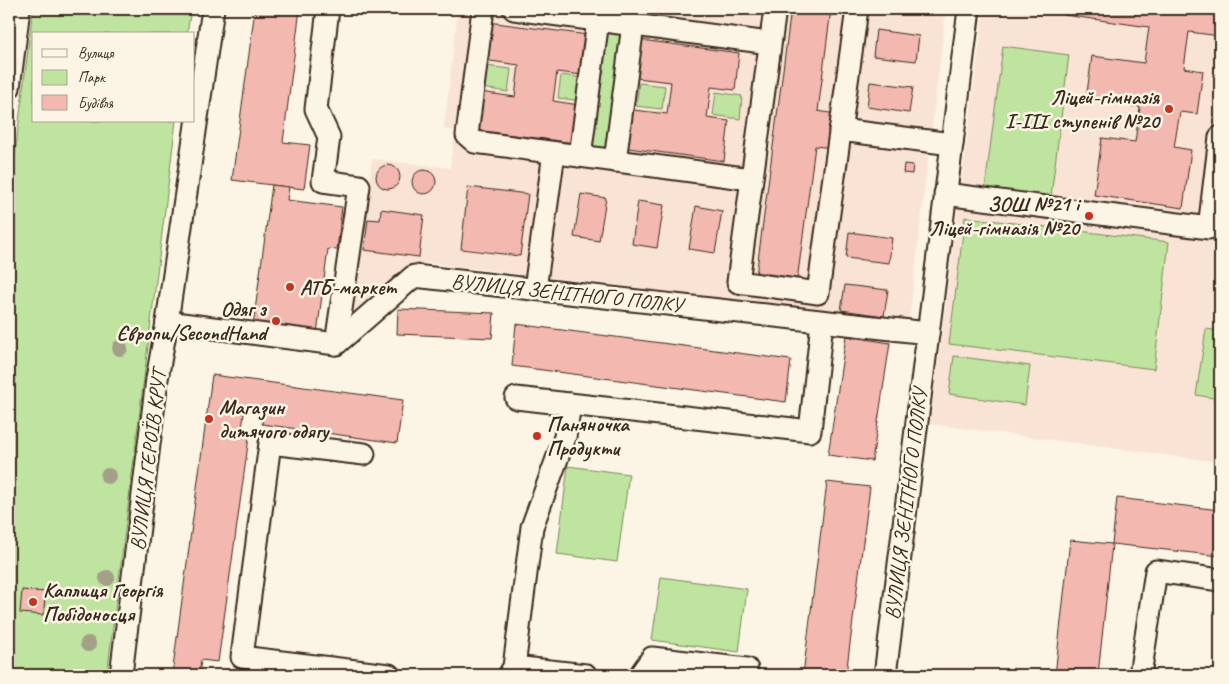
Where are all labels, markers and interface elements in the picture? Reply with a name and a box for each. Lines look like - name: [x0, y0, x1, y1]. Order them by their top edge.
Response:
- legend: [32, 32, 195, 122]
- text: Вулиця: [78, 44, 115, 63]
- text: Парк: [78, 68, 106, 87]
- place label: Ліцей-гімназія I-III ступенів №20: [1005, 84, 1162, 134]
- text: Будівля: [78, 94, 113, 113]
- marker: Ліцей-гімназія I-III ступенів №20: [1163, 103, 1175, 115]
- place label: ЗОШ №21 і Ліцей-гімназія №20: [929, 191, 1082, 241]
- marker: ЗОШ №21 і Ліцей-гімназія №20: [1083, 210, 1095, 222]
- street label: ВУЛИЦЯ ЗЕНІТНОГО ПОЛКУ: [450, 268, 687, 318]
- place label: АТБ-маркет: [300, 274, 398, 300]
- marker: АТБ-маркет: [284, 281, 296, 293]
- place label: Одяг з Європи/SecondHand: [117, 296, 270, 346]
- marker: Одяг з Європи/SecondHand: [270, 315, 282, 327]
- street label: ВУЛИЦЯ ГЕРОЇВ КРУТ: [124, 364, 173, 552]
- street label: ВУЛИЦЯ ЗЕНІТНОГО ПОЛКУ: [879, 384, 933, 621]
- place label: Магазин дитячого одягу: [219, 394, 330, 444]
- place label: Паняночка Продукти: [547, 411, 630, 462]
- marker: Магазин дитячого одягу: [203, 413, 215, 425]
- marker: Паняночка Продукти: [531, 430, 543, 442]
- place label: Каплиця Георгія Побідоносця: [43, 577, 164, 627]
- marker: Каплиця Георгія Побідоносця: [27, 596, 39, 608]

